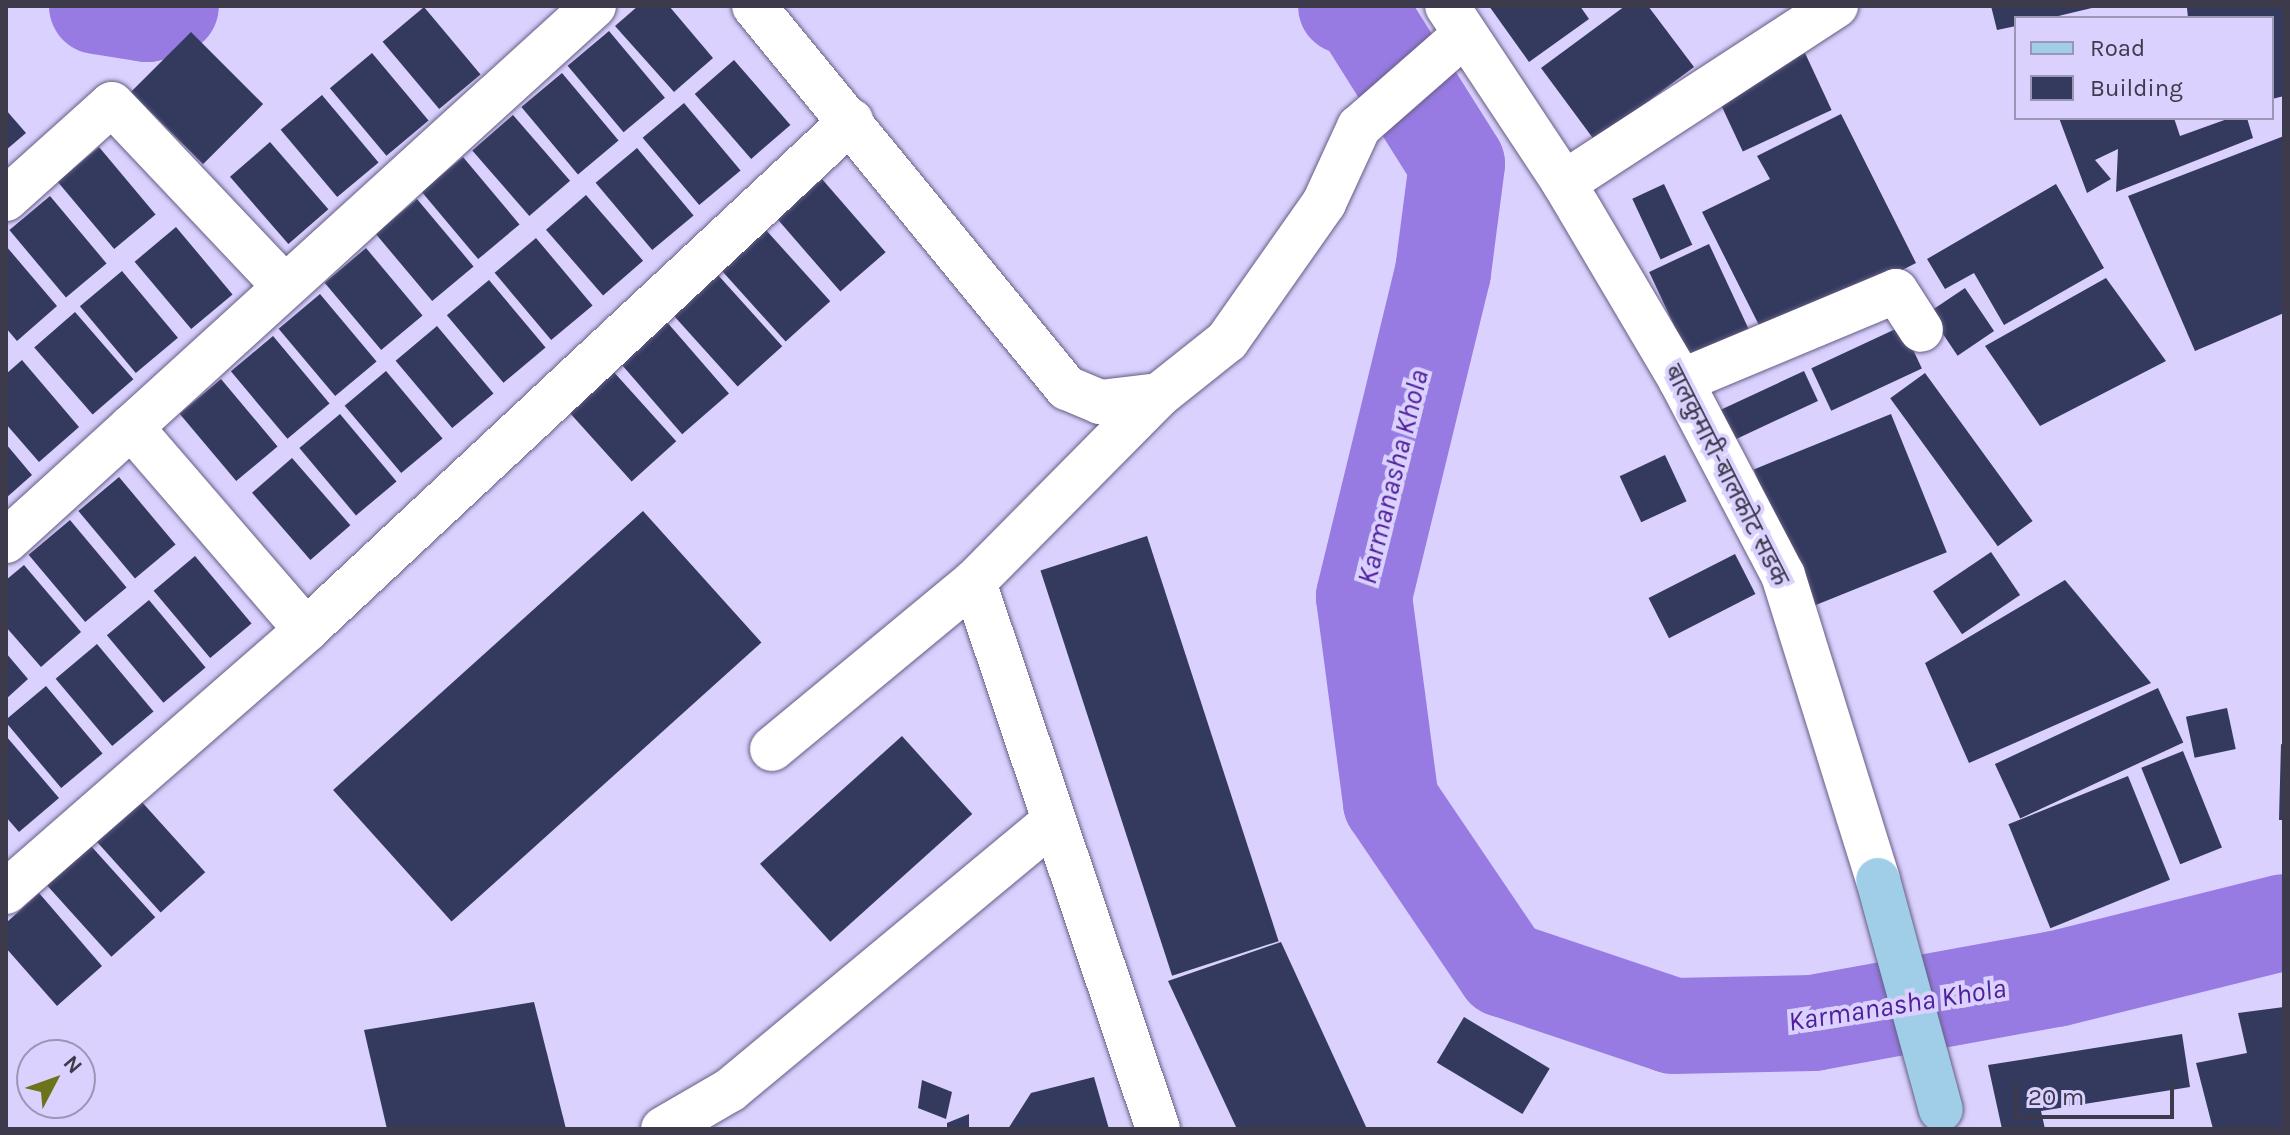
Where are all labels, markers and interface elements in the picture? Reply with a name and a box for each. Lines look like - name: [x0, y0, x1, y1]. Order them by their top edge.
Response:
- legend: [2014, 16, 2274, 120]
- text: Road: [2090, 34, 2145, 62]
- text: Building: [2090, 74, 2183, 102]
- street label: बालकुमारी-बालकोट सडक: [1658, 359, 1796, 591]
- water label: Karmanasha Khola: [1350, 366, 1436, 588]
- water label: Karmanasha Khola: [1786, 971, 2008, 1039]
- north arrow: [16, 1039, 96, 1119]
- text: N: [58, 1050, 88, 1079]
- scale bar: [2018, 1067, 2178, 1117]
- text: 20 m: [2028, 1083, 2084, 1111]

